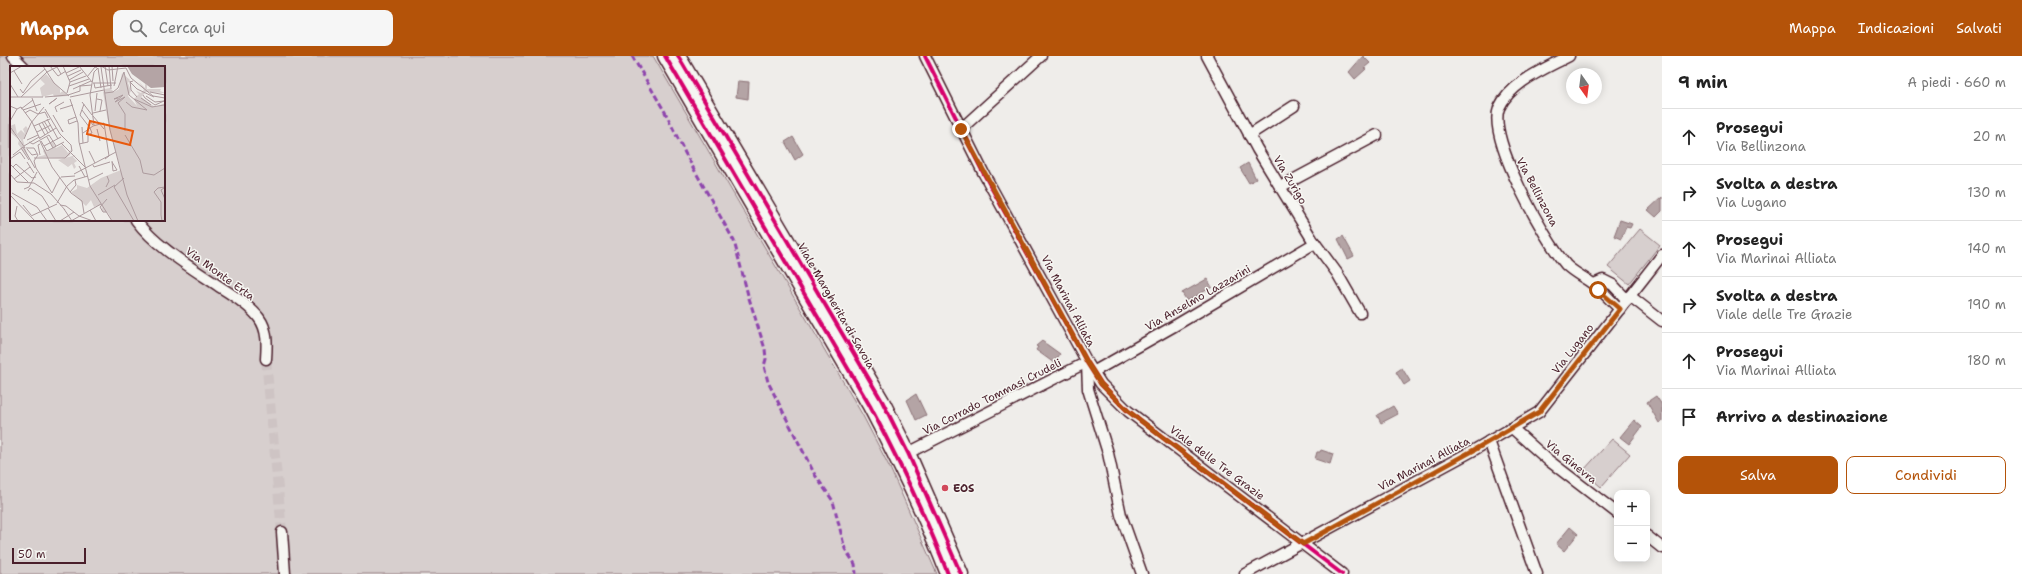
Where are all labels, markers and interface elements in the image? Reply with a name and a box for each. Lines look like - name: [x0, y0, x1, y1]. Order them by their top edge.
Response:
- search box: [113, 10, 393, 46]
- text: Mappa: [20, 16, 89, 41]
- icon: search: [127, 17, 149, 39]
- text: Cerca qui: [159, 18, 225, 38]
- text: Mappa: [1789, 19, 1836, 37]
- text: Indicazioni: [1858, 19, 1934, 37]
- text: Salvati: [1956, 19, 2002, 37]
- inset map: [10, 66, 165, 221]
- north arrow: [1566, 68, 1602, 104]
- text: 9 min: [1678, 71, 1728, 93]
- text: A piedi · 660 m: [1908, 74, 2006, 91]
- text: Prosegui: [1716, 118, 1783, 138]
- route end: [952, 120, 970, 138]
- icon: ahead: [1678, 126, 1700, 148]
- text: 20 m: [1973, 128, 2006, 145]
- text: Via Bellinzona: [1716, 138, 1806, 155]
- street label: Via Zurigo: [1270, 153, 1311, 208]
- street label: Via Bellinzona: [1513, 155, 1562, 229]
- text: Svolta a destra: [1716, 174, 1838, 194]
- icon: right: [1678, 182, 1700, 204]
- text: 130 m: [1968, 184, 2006, 201]
- text: Via Lugano: [1716, 194, 1787, 211]
- text: Prosegui: [1716, 230, 1783, 250]
- icon: ahead: [1678, 238, 1700, 260]
- street label: Viale Margherita di Savoia: [794, 240, 878, 372]
- text: 140 m: [1967, 240, 2006, 257]
- street label: Via Monte Erta: [182, 244, 258, 304]
- text: Via Marinai Alliata: [1716, 250, 1836, 267]
- street label: Via Marinai Alliata: [1037, 253, 1099, 350]
- street label: Via Anselmo Lazzarini: [1142, 262, 1254, 334]
- route start: [1589, 281, 1607, 299]
- text: Svolta a destra: [1716, 286, 1838, 306]
- icon: right: [1678, 294, 1700, 316]
- text: 190 m: [1967, 296, 2006, 313]
- text: Viale delle Tre Grazie: [1716, 306, 1852, 323]
- street label: Via Lugano: [1549, 321, 1598, 377]
- text: Prosegui: [1716, 342, 1783, 362]
- icon: ahead: [1678, 350, 1700, 372]
- text: 180 m: [1967, 352, 2006, 369]
- street label: Via Corrado Tommasi Crudeli: [920, 355, 1064, 439]
- text: Via Marinai Alliata: [1716, 362, 1836, 379]
- icon: arrive: [1678, 406, 1700, 428]
- text: Arrivo a destinazione: [1716, 407, 1888, 427]
- street label: Viale delle Tre Grazie: [1166, 422, 1268, 504]
- street label: Via Marinai Alliata: [1376, 433, 1473, 495]
- street label: Via Ginevra: [1542, 437, 1600, 487]
- button: Salva: [1678, 456, 1838, 494]
- button: Condividi: [1846, 456, 2006, 494]
- place label: EOS: [953, 481, 974, 496]
- marker: EOS: [940, 483, 950, 493]
- map controls: [1614, 490, 1650, 562]
- button: +: [1614, 490, 1650, 526]
- button: −: [1614, 526, 1650, 562]
- scale bar: [12, 546, 86, 565]
- text: 50 m: [18, 547, 46, 562]

